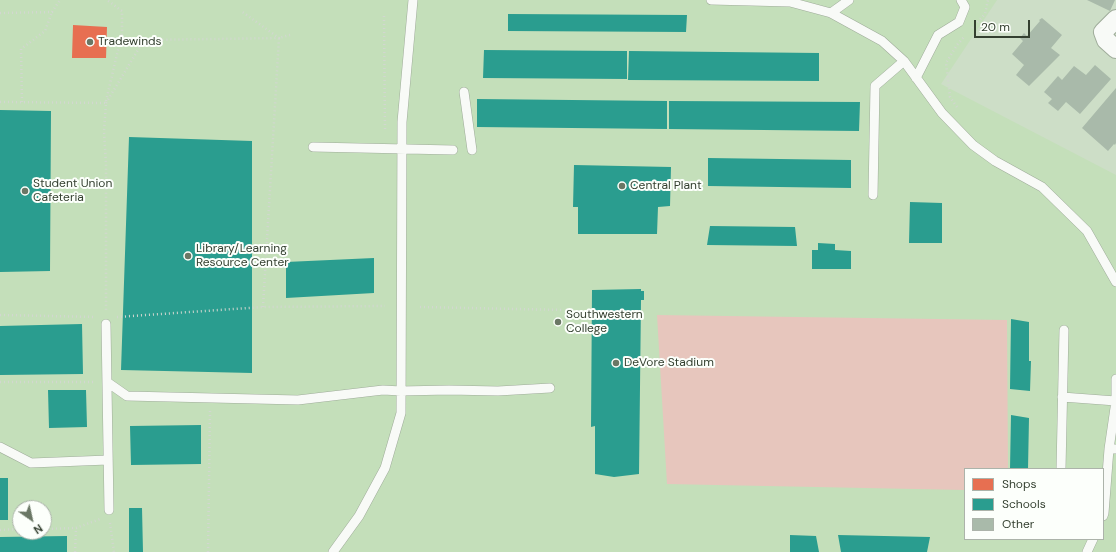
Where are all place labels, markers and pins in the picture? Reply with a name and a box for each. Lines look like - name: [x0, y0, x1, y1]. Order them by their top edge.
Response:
- place label: Tradewinds: [98, 35, 162, 49]
- marker: Tradewinds: [85, 37, 95, 47]
- place label: Student Union Cafeteria: [33, 177, 112, 205]
- place label: Central Plant: [630, 179, 702, 193]
- marker: Central Plant: [617, 181, 627, 191]
- marker: Student Union Cafeteria: [20, 186, 30, 196]
- place label: Library/Learning Resource Center: [196, 242, 289, 270]
- marker: Library/Learning Resource Center: [183, 251, 193, 261]
- place label: Southwestern College: [566, 308, 643, 336]
- marker: Southwestern College: [553, 317, 563, 327]
- place label: DeVore Stadium: [624, 356, 714, 370]
- marker: DeVore Stadium: [611, 358, 621, 368]

